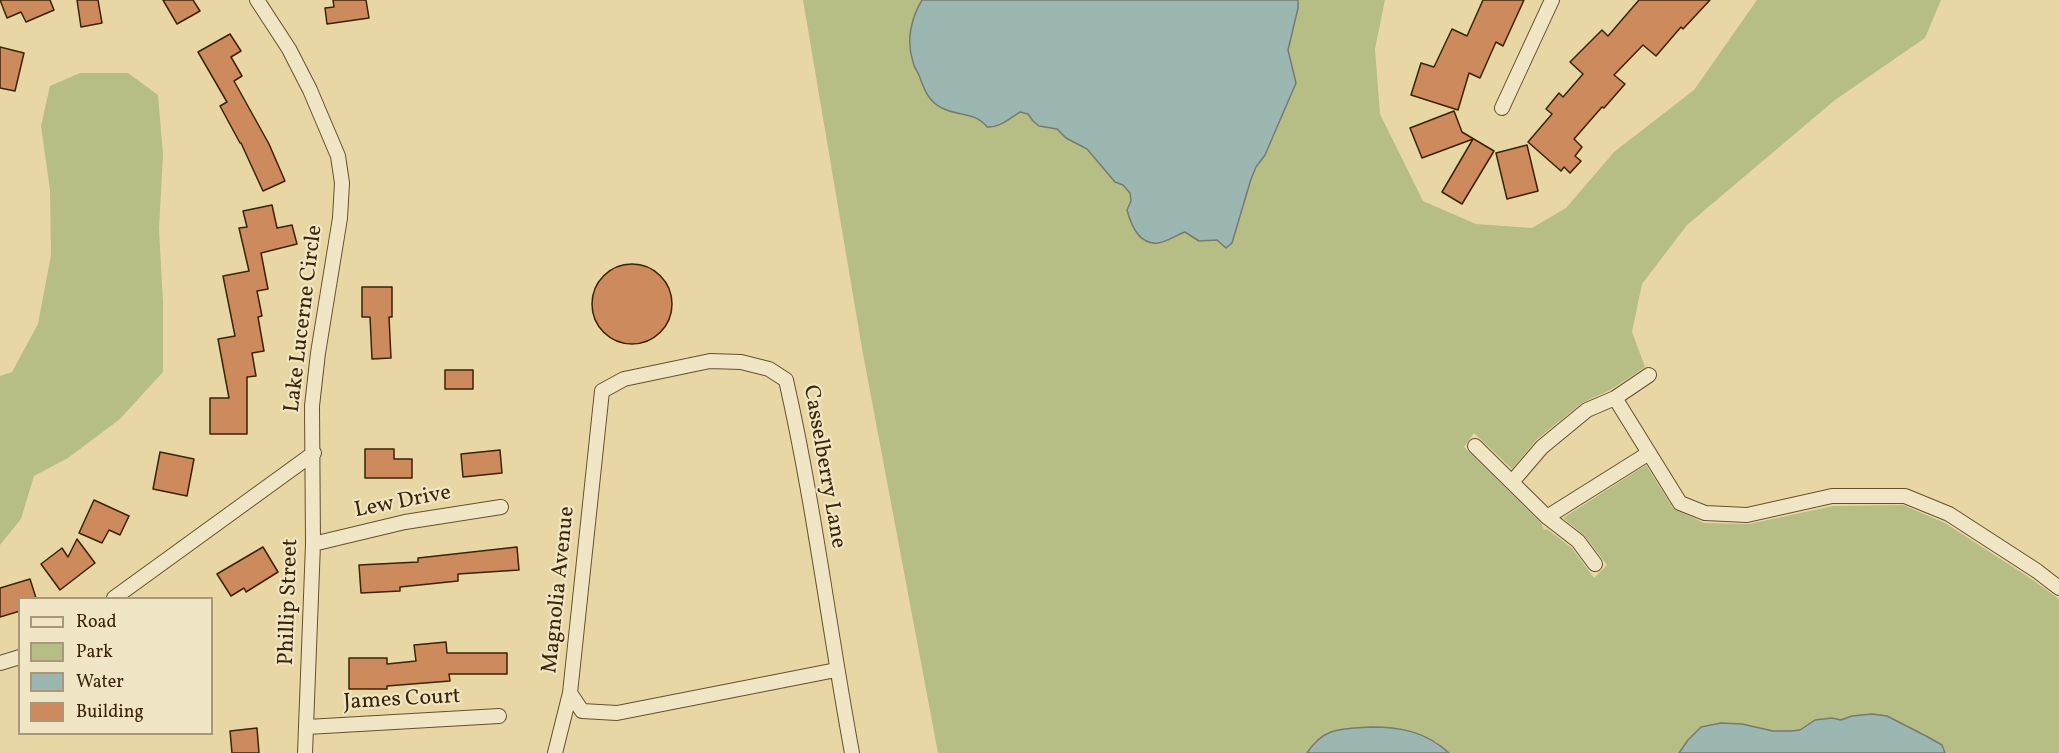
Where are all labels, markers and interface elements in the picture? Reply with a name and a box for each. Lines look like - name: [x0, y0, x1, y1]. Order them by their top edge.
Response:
- street label: Lake Lucerne Circle: [280, 224, 330, 414]
- street label: Casselberry Lane: [796, 383, 850, 551]
- street label: Lew Drive: [353, 481, 453, 525]
- street label: Magnolia Avenue: [538, 505, 582, 675]
- street label: Phillip Street: [275, 538, 305, 666]
- legend: [18, 597, 213, 735]
- text: Road: [76, 610, 117, 635]
- text: Park: [76, 640, 113, 665]
- text: Water: [76, 670, 124, 695]
- street label: James Court: [343, 685, 461, 717]
- text: Building: [76, 700, 144, 725]

